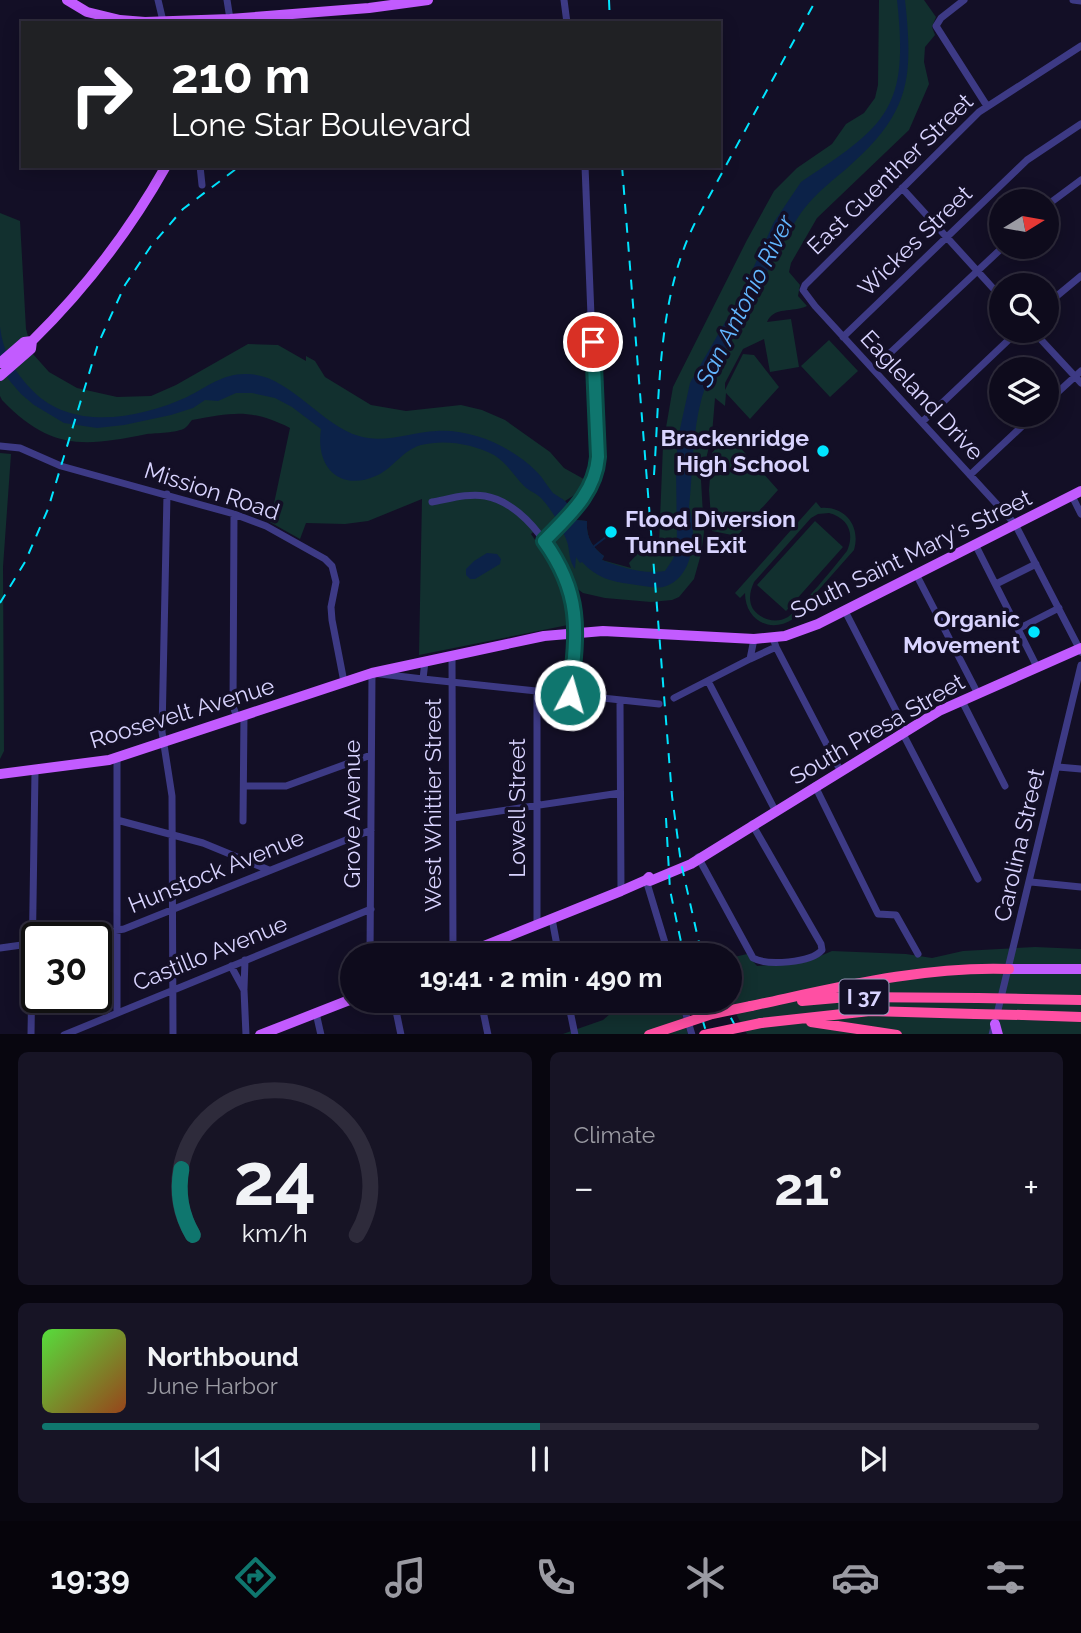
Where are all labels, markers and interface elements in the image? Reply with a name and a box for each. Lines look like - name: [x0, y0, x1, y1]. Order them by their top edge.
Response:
- text: 210 m: [171, 47, 310, 104]
- icon: right: [56, 49, 147, 140]
- street label: East Guenther Street: [801, 87, 978, 260]
- text: Lone Star Boulevard: [171, 106, 471, 143]
- street label: Wickes Street: [852, 179, 977, 302]
- north arrow: [989, 189, 1059, 259]
- map controls: [989, 189, 1059, 427]
- water label: San Antonio River: [688, 210, 801, 392]
- button: search: [989, 273, 1059, 343]
- pin: [563, 312, 623, 372]
- icon: arrive: [574, 323, 612, 361]
- street label: Eagleland Drive: [855, 324, 989, 465]
- button: layers: [989, 357, 1059, 427]
- place label: Brackenridge High School: [660, 424, 810, 477]
- marker: Brackenridge High School: [815, 443, 831, 459]
- street label: Mission Road: [141, 456, 283, 525]
- street label: South Saint Mary's Street: [786, 483, 1036, 624]
- place label: Flood Diversion Tunnel Exit: [625, 505, 796, 558]
- marker: Flood Diversion Tunnel Exit: [603, 524, 619, 540]
- place label: Organic Movement: [903, 605, 1020, 658]
- marker: Organic Movement: [1026, 624, 1042, 640]
- position arrow: [533, 658, 607, 732]
- street label: South Presa Street: [785, 667, 969, 790]
- street label: Roosevelt Avenue: [86, 672, 277, 753]
- street label: West Whittier Street: [419, 698, 446, 912]
- street label: Lowell Street: [503, 738, 530, 878]
- street label: Grove Avenue: [338, 740, 365, 888]
- street label: Carolina Street: [988, 765, 1049, 924]
- street label: Hunstock Avenue: [124, 823, 308, 918]
- street label: Castillo Avenue: [129, 909, 291, 996]
- speed limit sign: 30: [21, 922, 112, 1013]
- text: 19:41 · 2 min · 490 m: [420, 963, 662, 993]
- road number: I 37: [840, 979, 888, 1014]
- text: Climate: [574, 1121, 655, 1148]
- text: 24: [233, 1137, 316, 1222]
- text: 21°: [774, 1156, 843, 1217]
- text: −: [574, 1165, 594, 1210]
- text: +: [1023, 1165, 1039, 1210]
- text: km/h: [242, 1217, 308, 1247]
- text: Northbound: [147, 1342, 299, 1372]
- text: June Harbor: [147, 1372, 278, 1399]
- icon: previous: [189, 1440, 227, 1478]
- icon: pause: [521, 1440, 559, 1478]
- icon: next: [854, 1440, 892, 1478]
- icon: directions: [231, 1553, 280, 1602]
- icon: music: [381, 1553, 430, 1602]
- icon: phone: [531, 1553, 580, 1602]
- icon: climate: [681, 1553, 730, 1602]
- icon: car: [831, 1553, 880, 1602]
- icon: filters: [981, 1553, 1030, 1602]
- text: 19:39: [51, 1559, 130, 1596]

